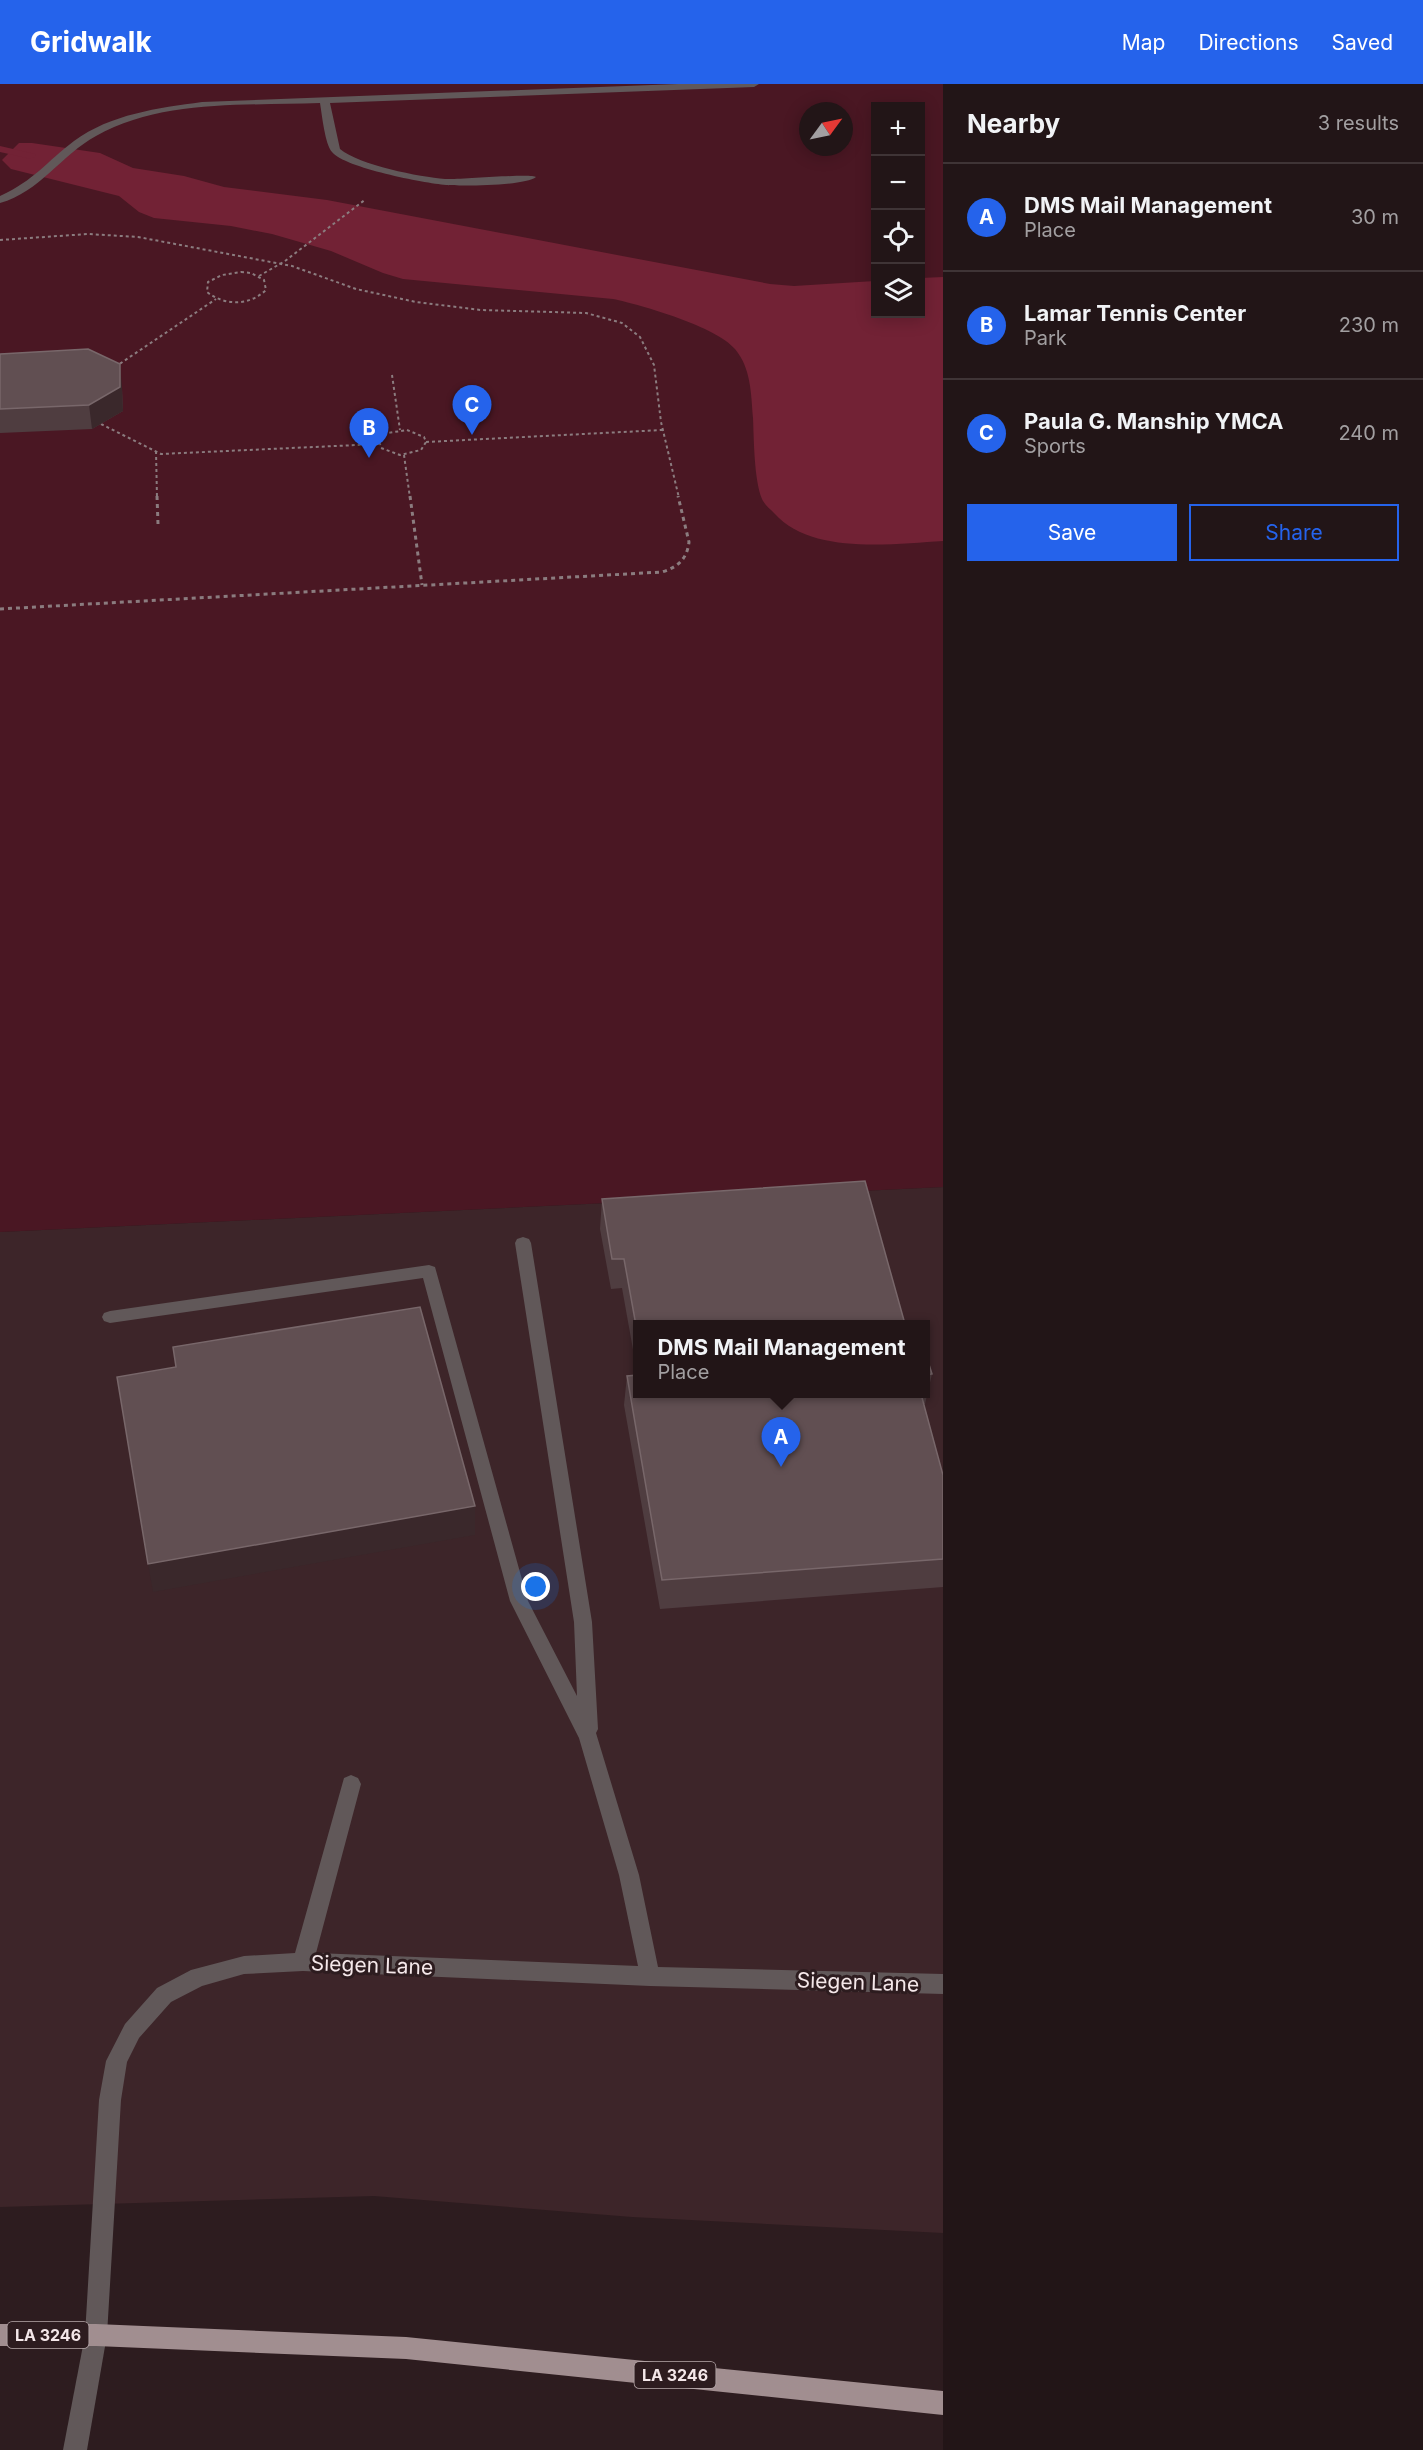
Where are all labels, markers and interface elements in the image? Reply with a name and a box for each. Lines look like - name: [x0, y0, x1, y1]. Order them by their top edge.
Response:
- text: Gridwalk: [30, 25, 152, 59]
- text: Map: [1122, 30, 1165, 55]
- text: Directions: [1198, 30, 1299, 55]
- text: Saved: [1332, 30, 1393, 55]
- north arrow: [799, 102, 853, 156]
- map controls: [871, 102, 925, 318]
- button: +: [871, 102, 925, 156]
- text: Nearby: [967, 108, 1060, 139]
- text: 3 results: [1318, 111, 1399, 135]
- button: −: [871, 156, 925, 210]
- text: DMS Mail Management: [1024, 192, 1272, 218]
- text: A: [979, 205, 994, 229]
- text: 30 m: [1351, 205, 1399, 229]
- button: locate: [871, 210, 925, 264]
- text: Place: [1024, 218, 1076, 242]
- button: layers: [871, 264, 925, 318]
- text: Lamar Tennis Center: [1024, 300, 1246, 326]
- text: B: [980, 313, 993, 337]
- text: 230 m: [1339, 313, 1399, 337]
- text: Park: [1024, 326, 1067, 350]
- pin: C: [452, 386, 492, 435]
- pin: B: [350, 408, 388, 458]
- text: Paula G. Manship YMCA: [1024, 408, 1283, 434]
- text: C: [979, 421, 994, 445]
- text: 240 m: [1338, 421, 1399, 445]
- text: Sports: [1024, 434, 1086, 458]
- button: Save: [967, 504, 1177, 561]
- button: Share: [1189, 504, 1399, 561]
- popup: [633, 1320, 930, 1398]
- text: DMS Mail Management: [657, 1334, 906, 1360]
- text: Place: [657, 1360, 709, 1384]
- pin: A: [762, 1418, 800, 1467]
- your location: [521, 1572, 550, 1601]
- street label: Siegen Lane: [310, 1950, 434, 1980]
- street label: Siegen Lane: [796, 1967, 920, 1997]
- road number: LA 3246: [8, 2322, 88, 2348]
- road number: LA 3246: [634, 2362, 716, 2388]

